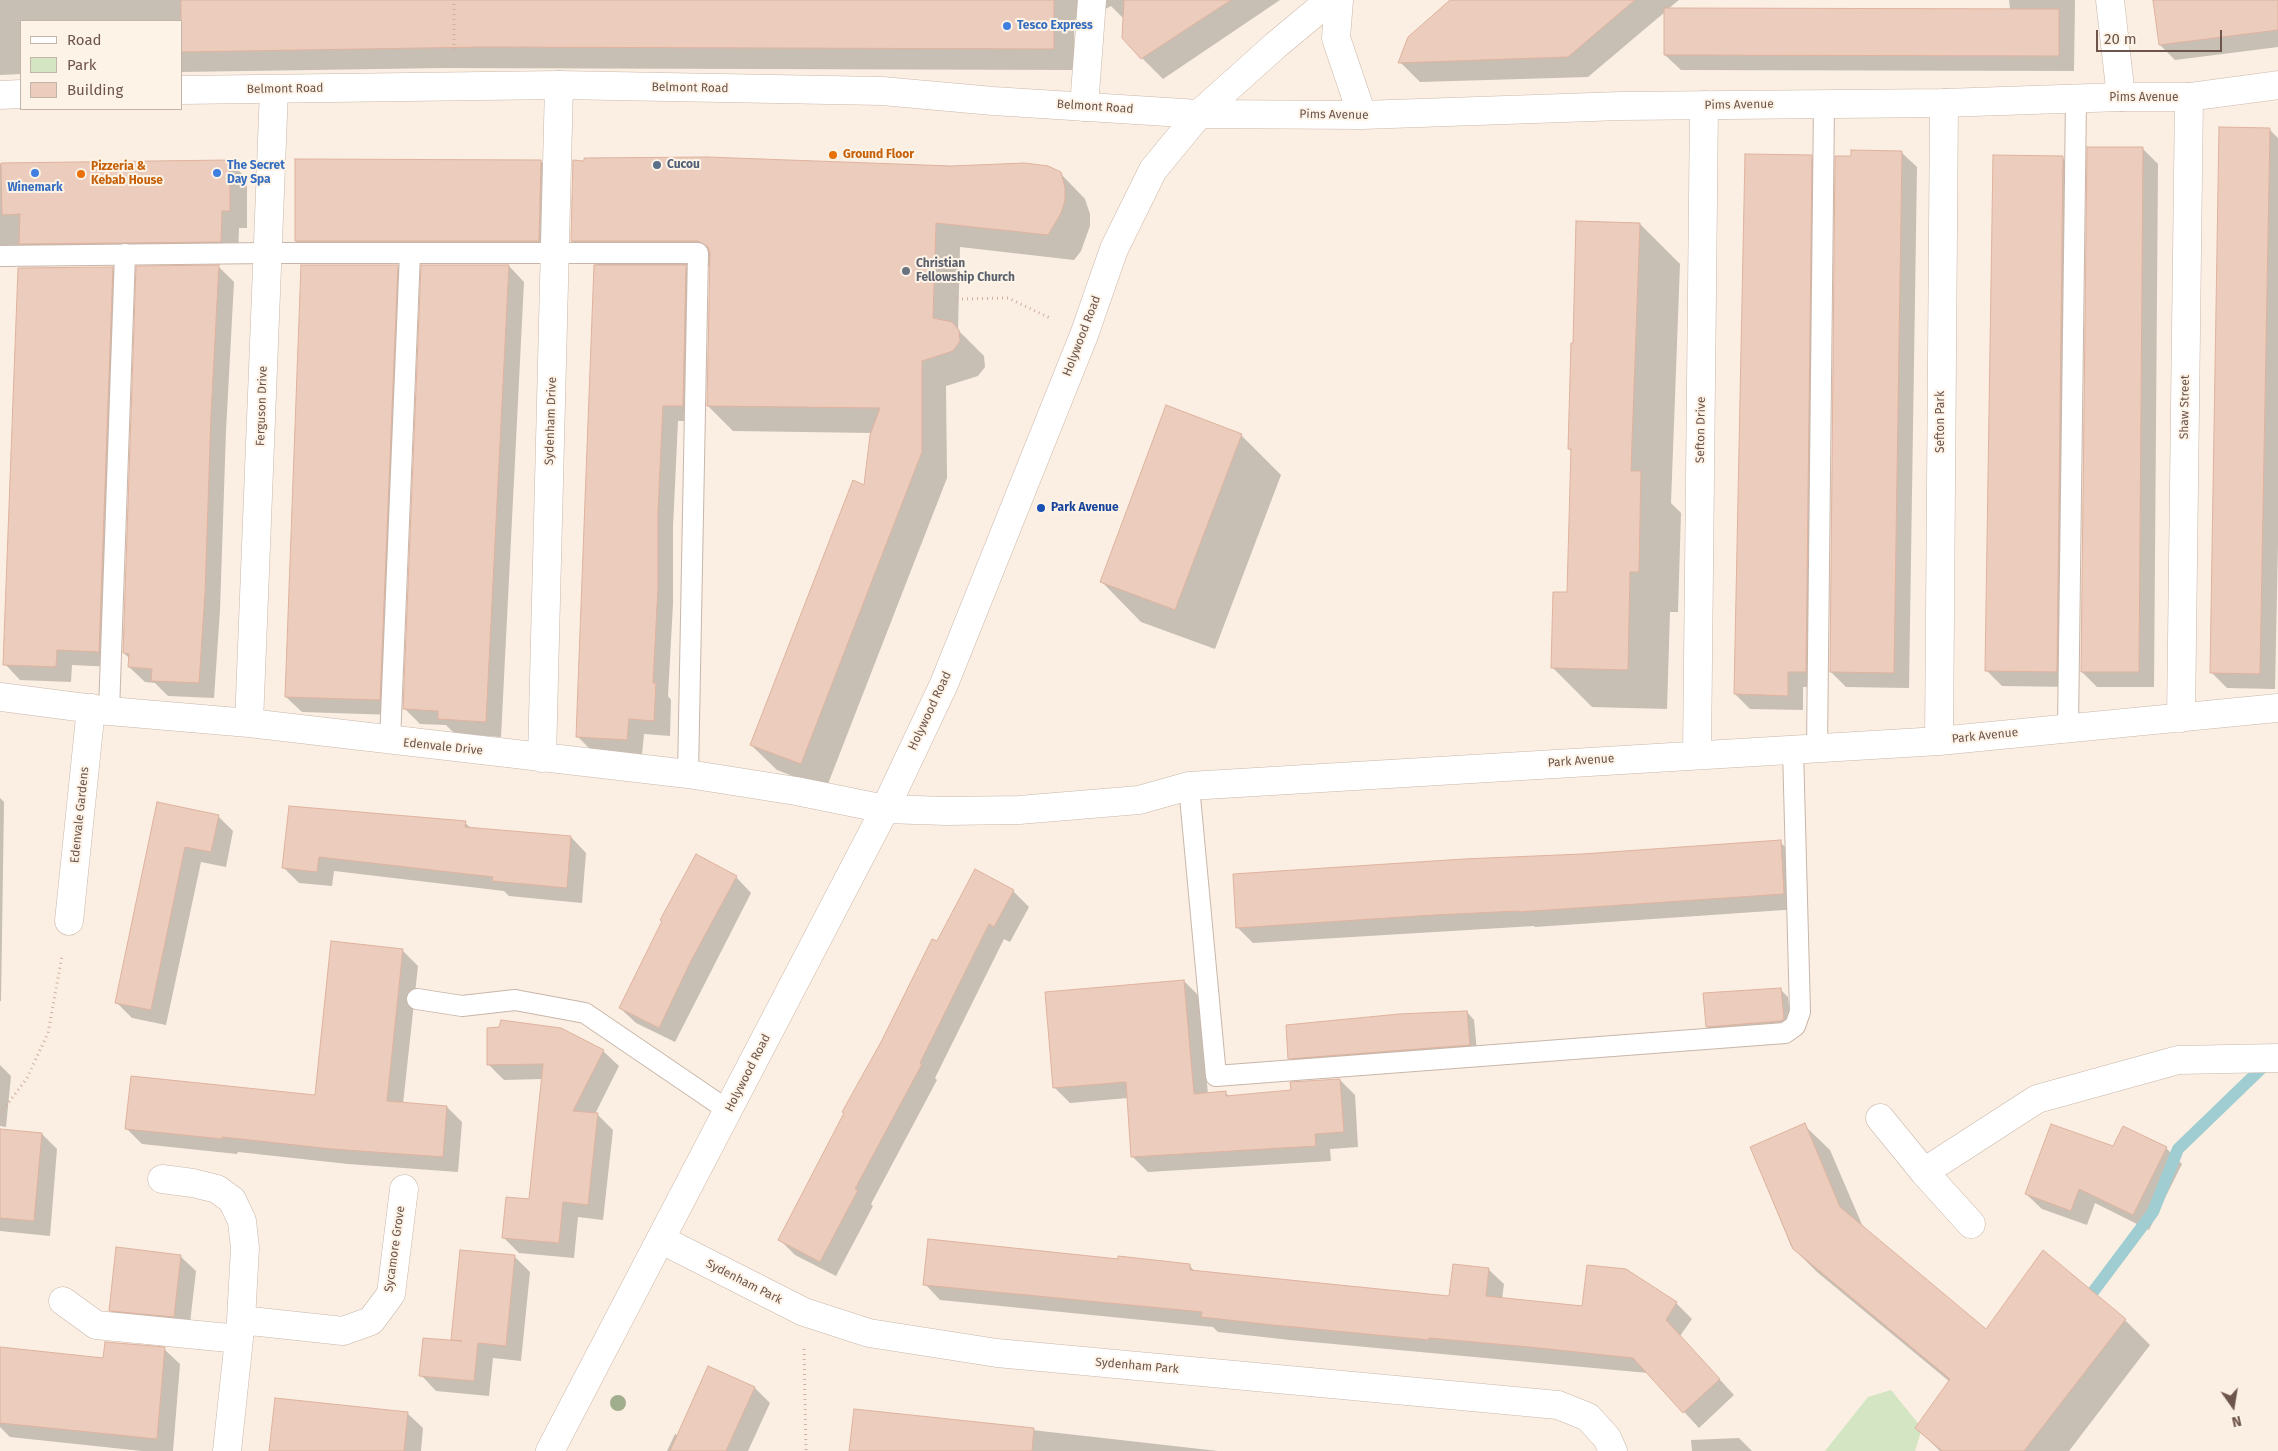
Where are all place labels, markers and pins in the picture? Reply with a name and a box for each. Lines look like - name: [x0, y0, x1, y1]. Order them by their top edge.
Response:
- place label: Tesco Express: [1017, 19, 1093, 33]
- marker: Tesco Express: [1001, 20, 1013, 32]
- place label: Ground Floor: [843, 148, 914, 162]
- marker: Ground Floor: [827, 149, 839, 161]
- place label: Cucou: [667, 158, 700, 172]
- place label: The Secret Day Spa: [227, 159, 285, 187]
- marker: Cucou: [651, 159, 663, 171]
- place label: Pizzeria & Kebab House: [91, 160, 163, 188]
- marker: Winemark: [29, 167, 41, 179]
- marker: The Secret Day Spa: [211, 167, 223, 179]
- marker: Pizzeria & Kebab House: [75, 168, 87, 180]
- place label: Winemark: [7, 181, 63, 195]
- place label: Christian Fellowship Church: [916, 257, 1015, 285]
- marker: Christian Fellowship Church: [900, 265, 912, 277]
- place label: Park Avenue: [1051, 501, 1119, 515]
- marker: Park Avenue: [1035, 502, 1047, 514]

